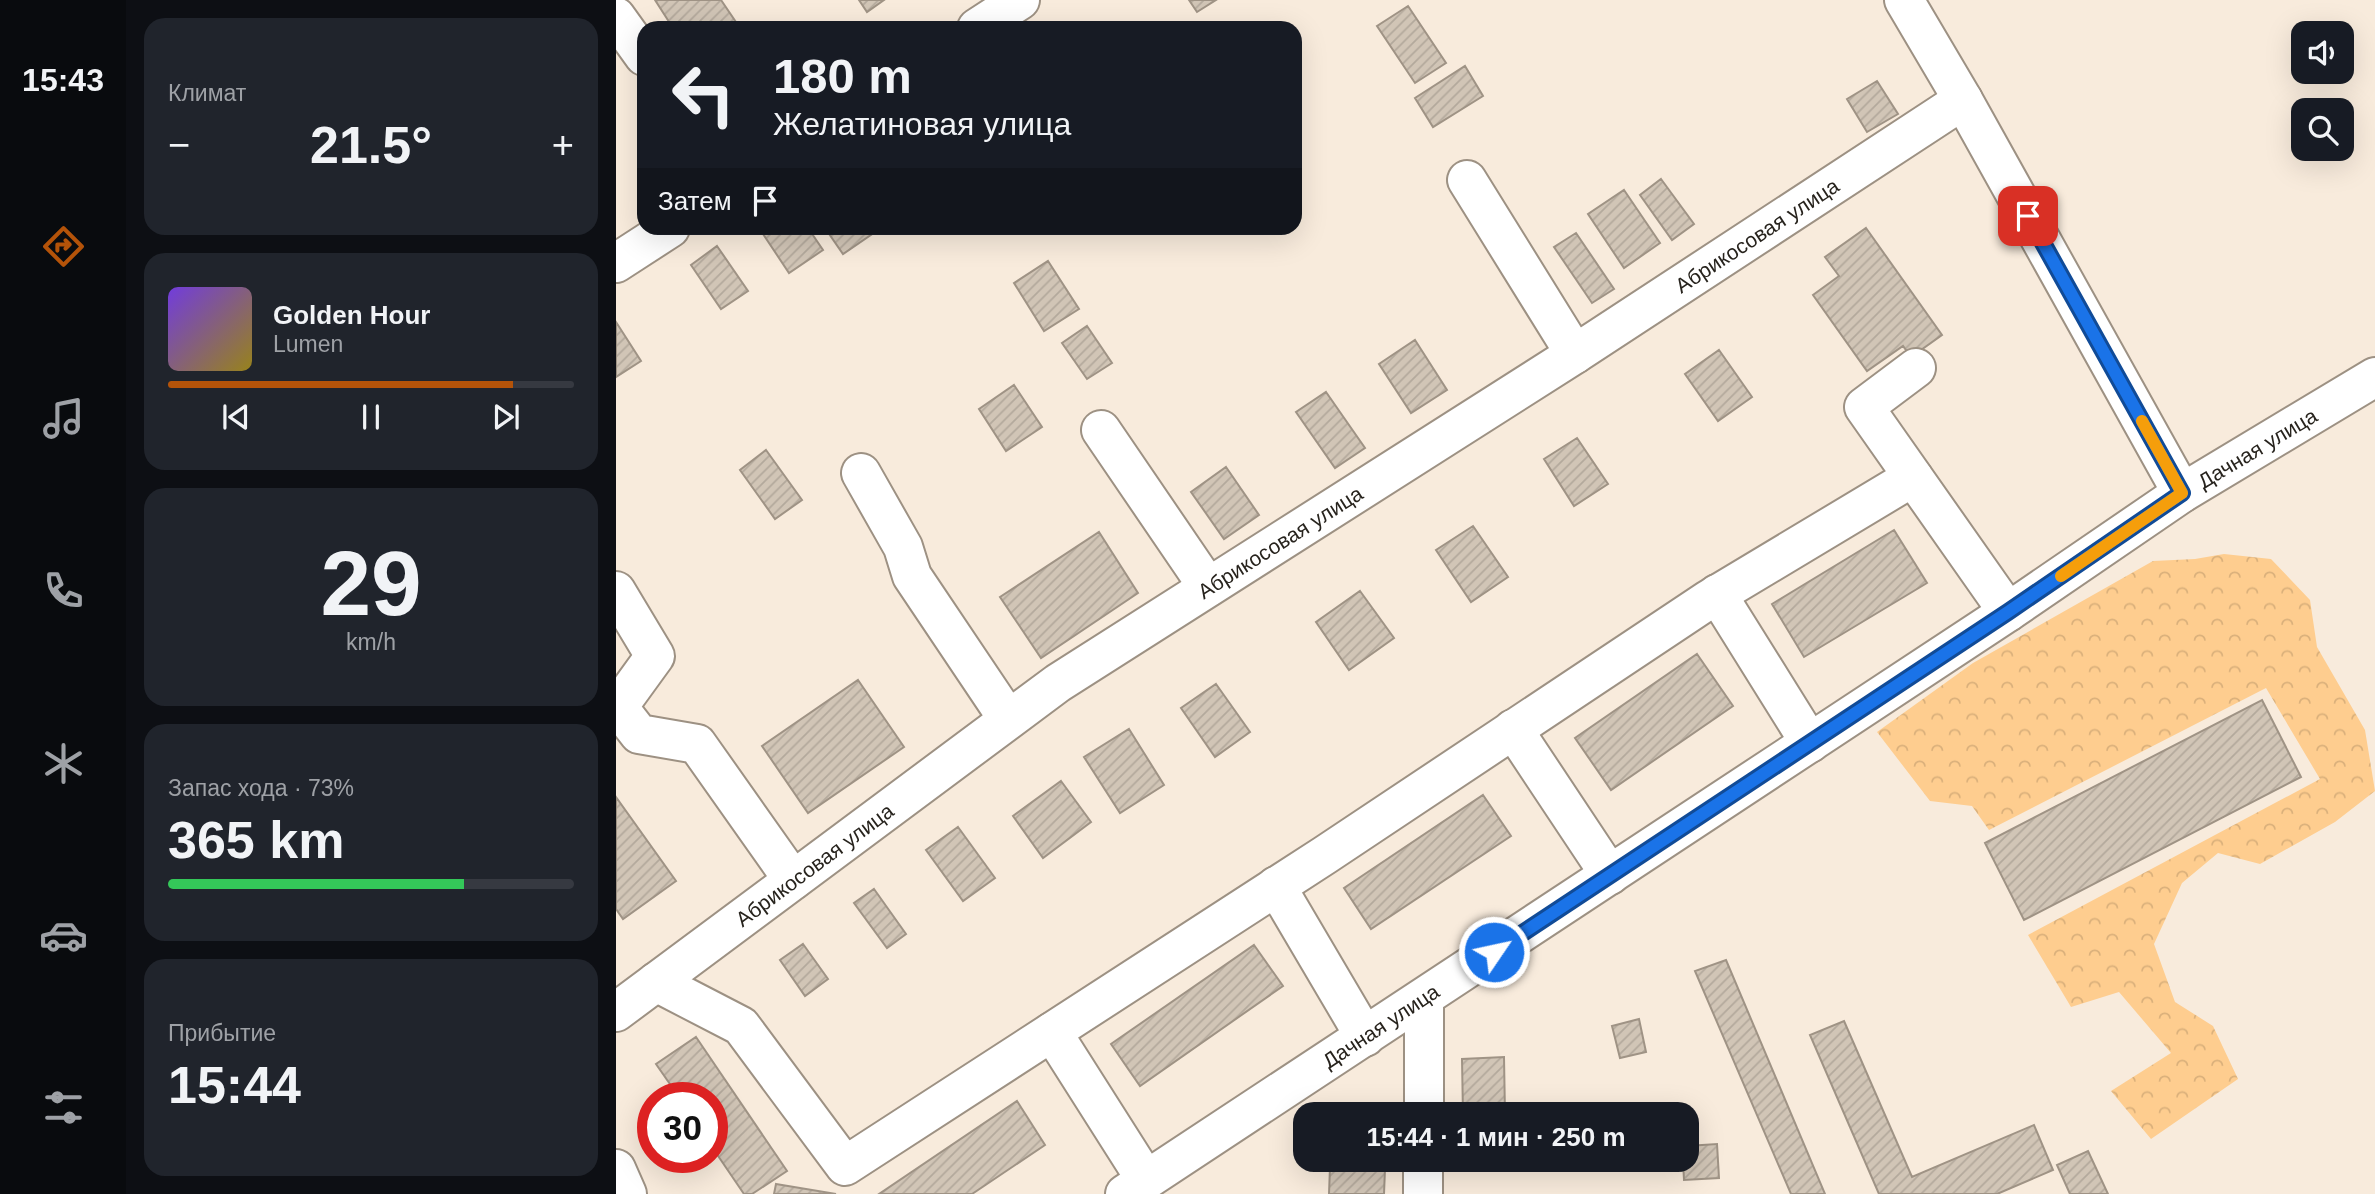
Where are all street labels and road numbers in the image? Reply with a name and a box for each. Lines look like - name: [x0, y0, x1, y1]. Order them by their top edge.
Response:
- street label: Абрикосовая улица: [1671, 173, 1843, 297]
- street label: Дачная улица: [2193, 403, 2321, 492]
- street label: Абрикосовая улица: [1193, 481, 1367, 603]
- street label: Абрикосовая улица: [731, 798, 898, 931]
- street label: Дачная улица: [1318, 979, 1443, 1072]

